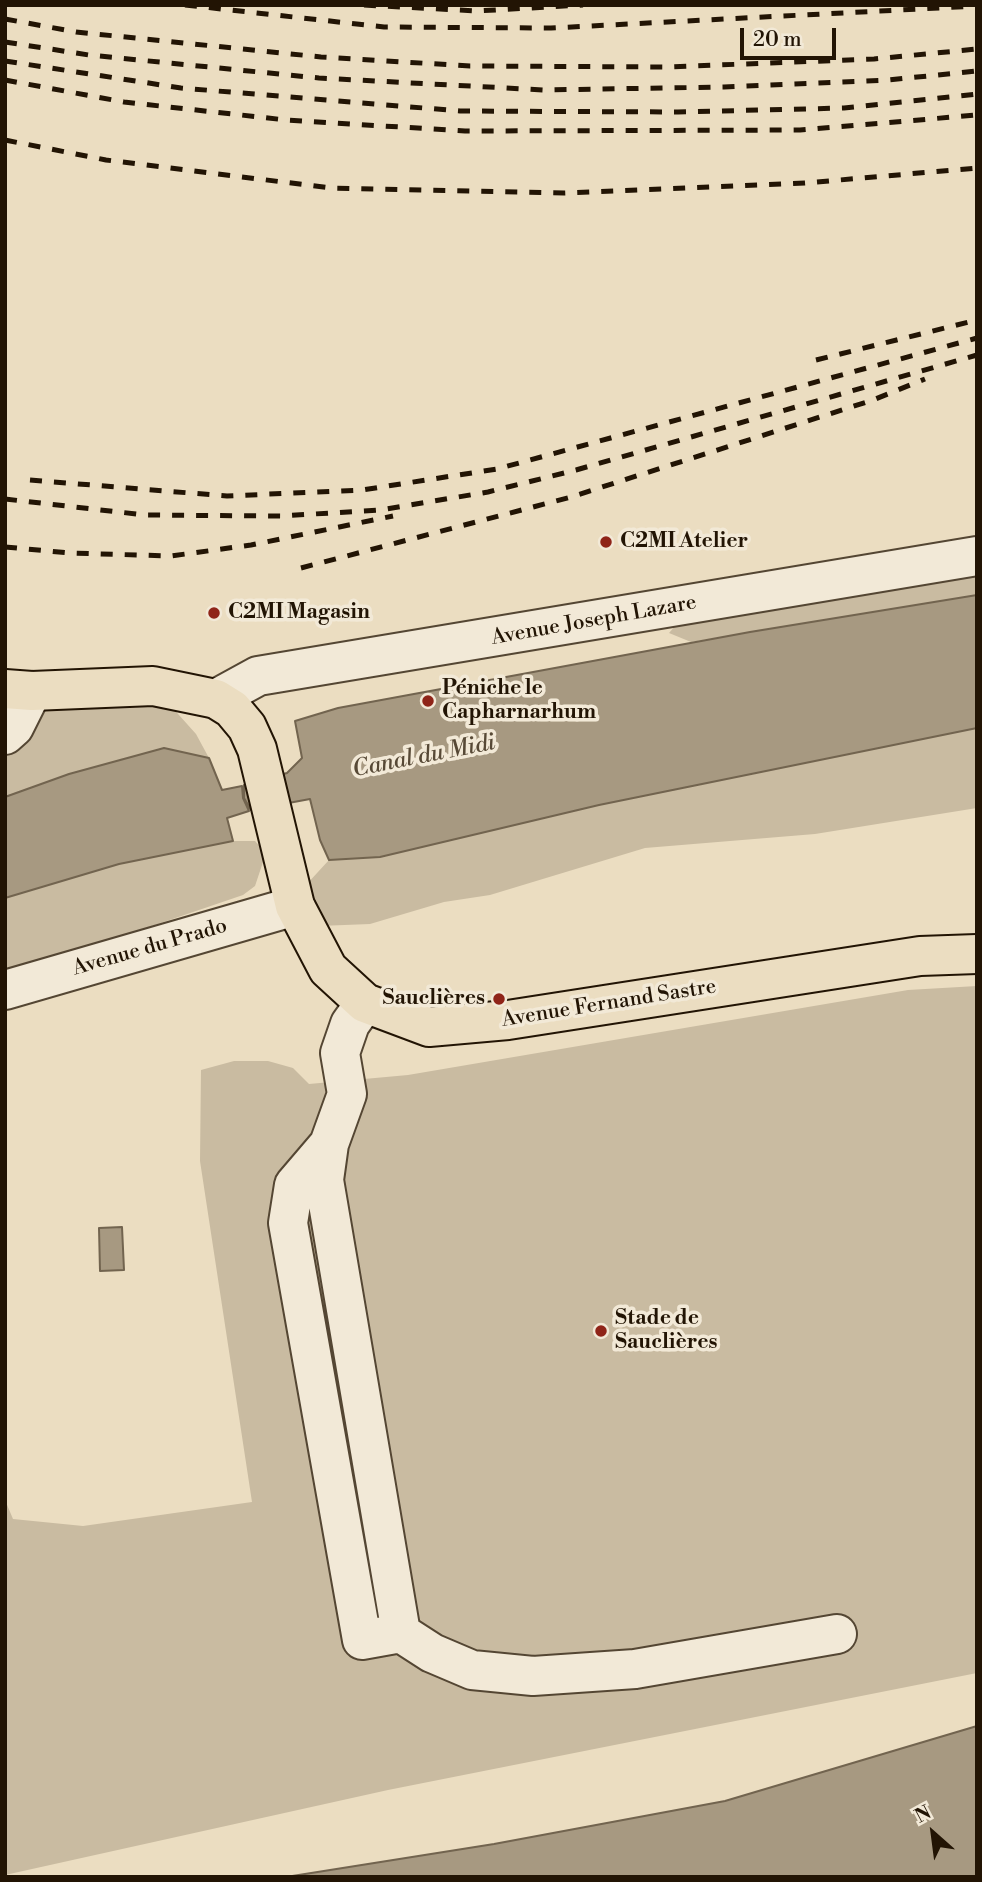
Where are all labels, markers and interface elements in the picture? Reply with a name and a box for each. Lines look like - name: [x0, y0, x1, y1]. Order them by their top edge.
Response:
- scale bar: [744, 14, 840, 58]
- text: 20 m: [753, 27, 802, 53]
- place label: C2MI Atelier: [620, 529, 748, 555]
- marker: C2MI Atelier: [598, 534, 614, 550]
- street label: Avenue Joseph Lazare: [489, 591, 699, 651]
- place label: C2MI Magasin: [228, 600, 370, 626]
- marker: C2MI Magasin: [206, 605, 222, 621]
- place label: Péniche le Capharnarhum: [442, 676, 596, 726]
- marker: Péniche le Capharnarhum: [420, 693, 436, 709]
- water label: Canal du Midi: [350, 730, 498, 784]
- street label: Avenue du Prado: [70, 914, 230, 982]
- street label: Avenue Fernand Sastre: [500, 975, 718, 1033]
- place label: Sauclières: [382, 986, 485, 1012]
- marker: Sauclières: [491, 991, 507, 1007]
- place label: Stade de Sauclières: [615, 1306, 718, 1356]
- marker: Stade de Sauclières: [593, 1323, 609, 1339]
- north arrow: [898, 1798, 968, 1868]
- text: N: [911, 1800, 935, 1829]

